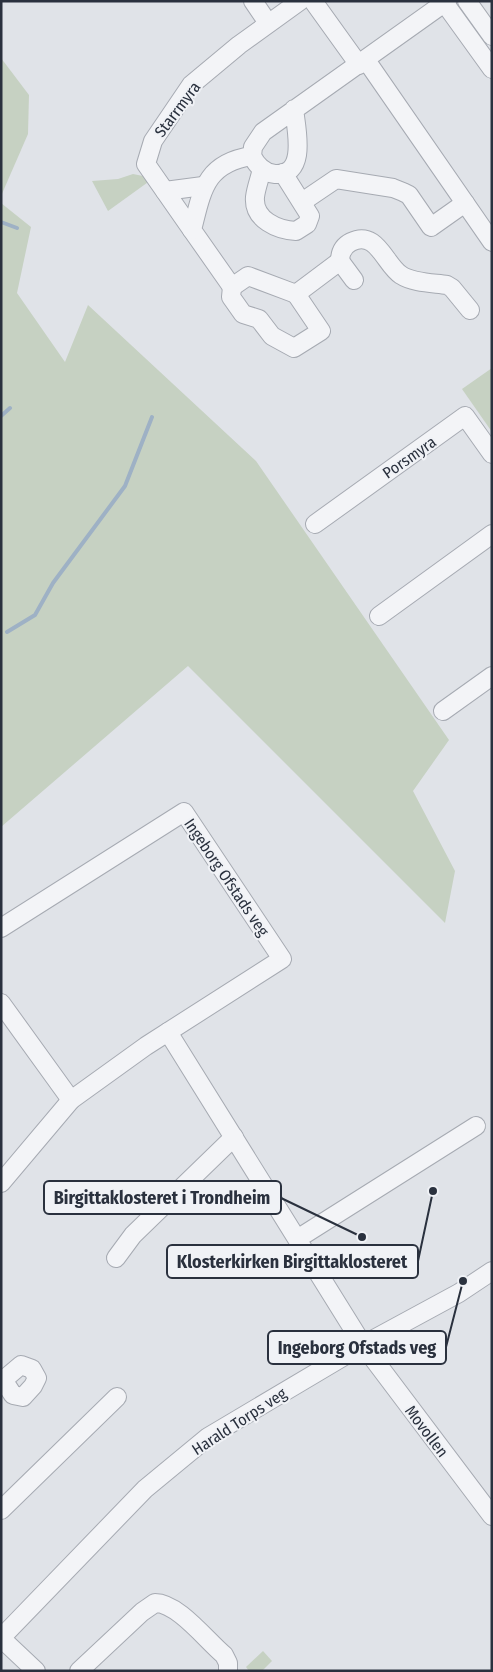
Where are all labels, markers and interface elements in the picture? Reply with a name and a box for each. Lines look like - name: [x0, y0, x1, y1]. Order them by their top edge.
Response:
- street label: Starrmyra: [150, 78, 204, 141]
- street label: Porsmyra: [379, 432, 440, 483]
- street label: Ingeborg Ofstads veg: [180, 815, 273, 940]
- callout: Birgittaklosteret i Trondheim: [44, 1181, 281, 1214]
- text: Birgittaklosteret i Trondheim: [54, 1187, 270, 1209]
- callout: Klosterkirken Birgittaklosteret: [167, 1245, 418, 1278]
- text: Klosterkirken Birgittaklosteret: [177, 1251, 408, 1273]
- callout: Ingeborg Ofstads veg: [268, 1331, 446, 1364]
- text: Ingeborg Ofstads veg: [278, 1337, 436, 1359]
- street label: Harald Torps veg: [188, 1384, 291, 1459]
- street label: Movollen: [401, 1402, 452, 1461]

